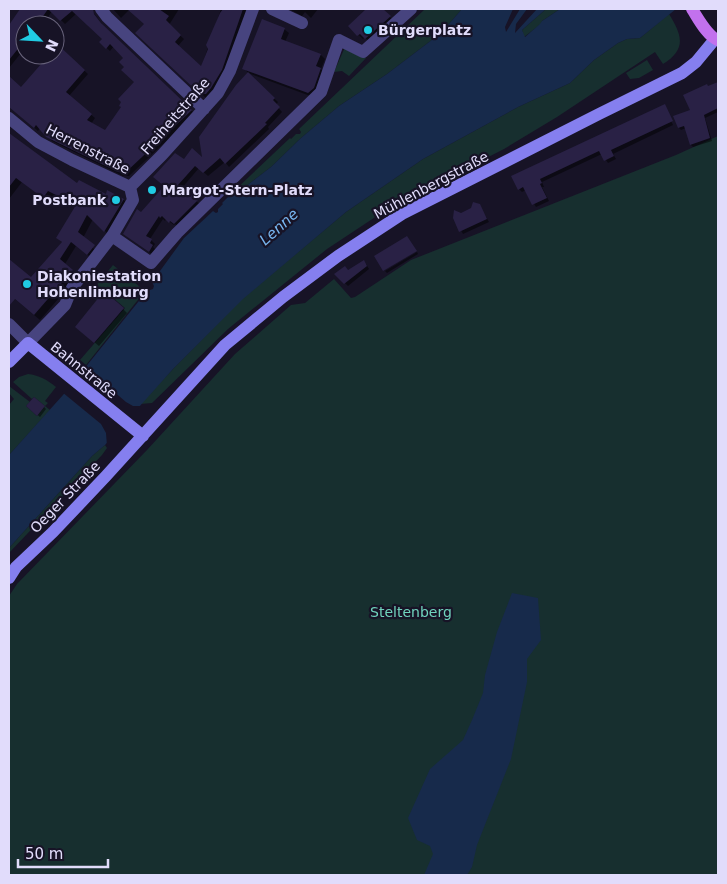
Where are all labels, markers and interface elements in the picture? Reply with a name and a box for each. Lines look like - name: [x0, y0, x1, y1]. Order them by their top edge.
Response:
- north arrow: [15, 15, 65, 65]
- place label: Bürgerplatz: [378, 22, 471, 38]
- marker: Bürgerplatz: [362, 24, 374, 36]
- text: N: [42, 37, 62, 54]
- street label: Freiheitstraße: [137, 74, 213, 158]
- street label: Herrenstraße: [43, 121, 133, 177]
- street label: Mühlenbergstraße: [371, 148, 491, 222]
- place label: Margot-Stern-Platz: [162, 182, 313, 198]
- marker: Margot-Stern-Platz: [146, 184, 158, 196]
- place label: Postbank: [32, 192, 107, 208]
- marker: Postbank: [110, 194, 122, 206]
- water label: Lenne: [256, 205, 302, 249]
- place label: Diakoniestation Hohenlimburg: [37, 268, 161, 300]
- marker: Diakoniestation Hohenlimburg: [21, 278, 33, 290]
- street label: Bahnstraße: [48, 338, 120, 402]
- street label: Oeger Straße: [27, 458, 103, 536]
- park label: Steltenberg: [370, 604, 452, 620]
- scale bar: [18, 836, 108, 868]
- text: 50 m: [25, 845, 63, 863]

